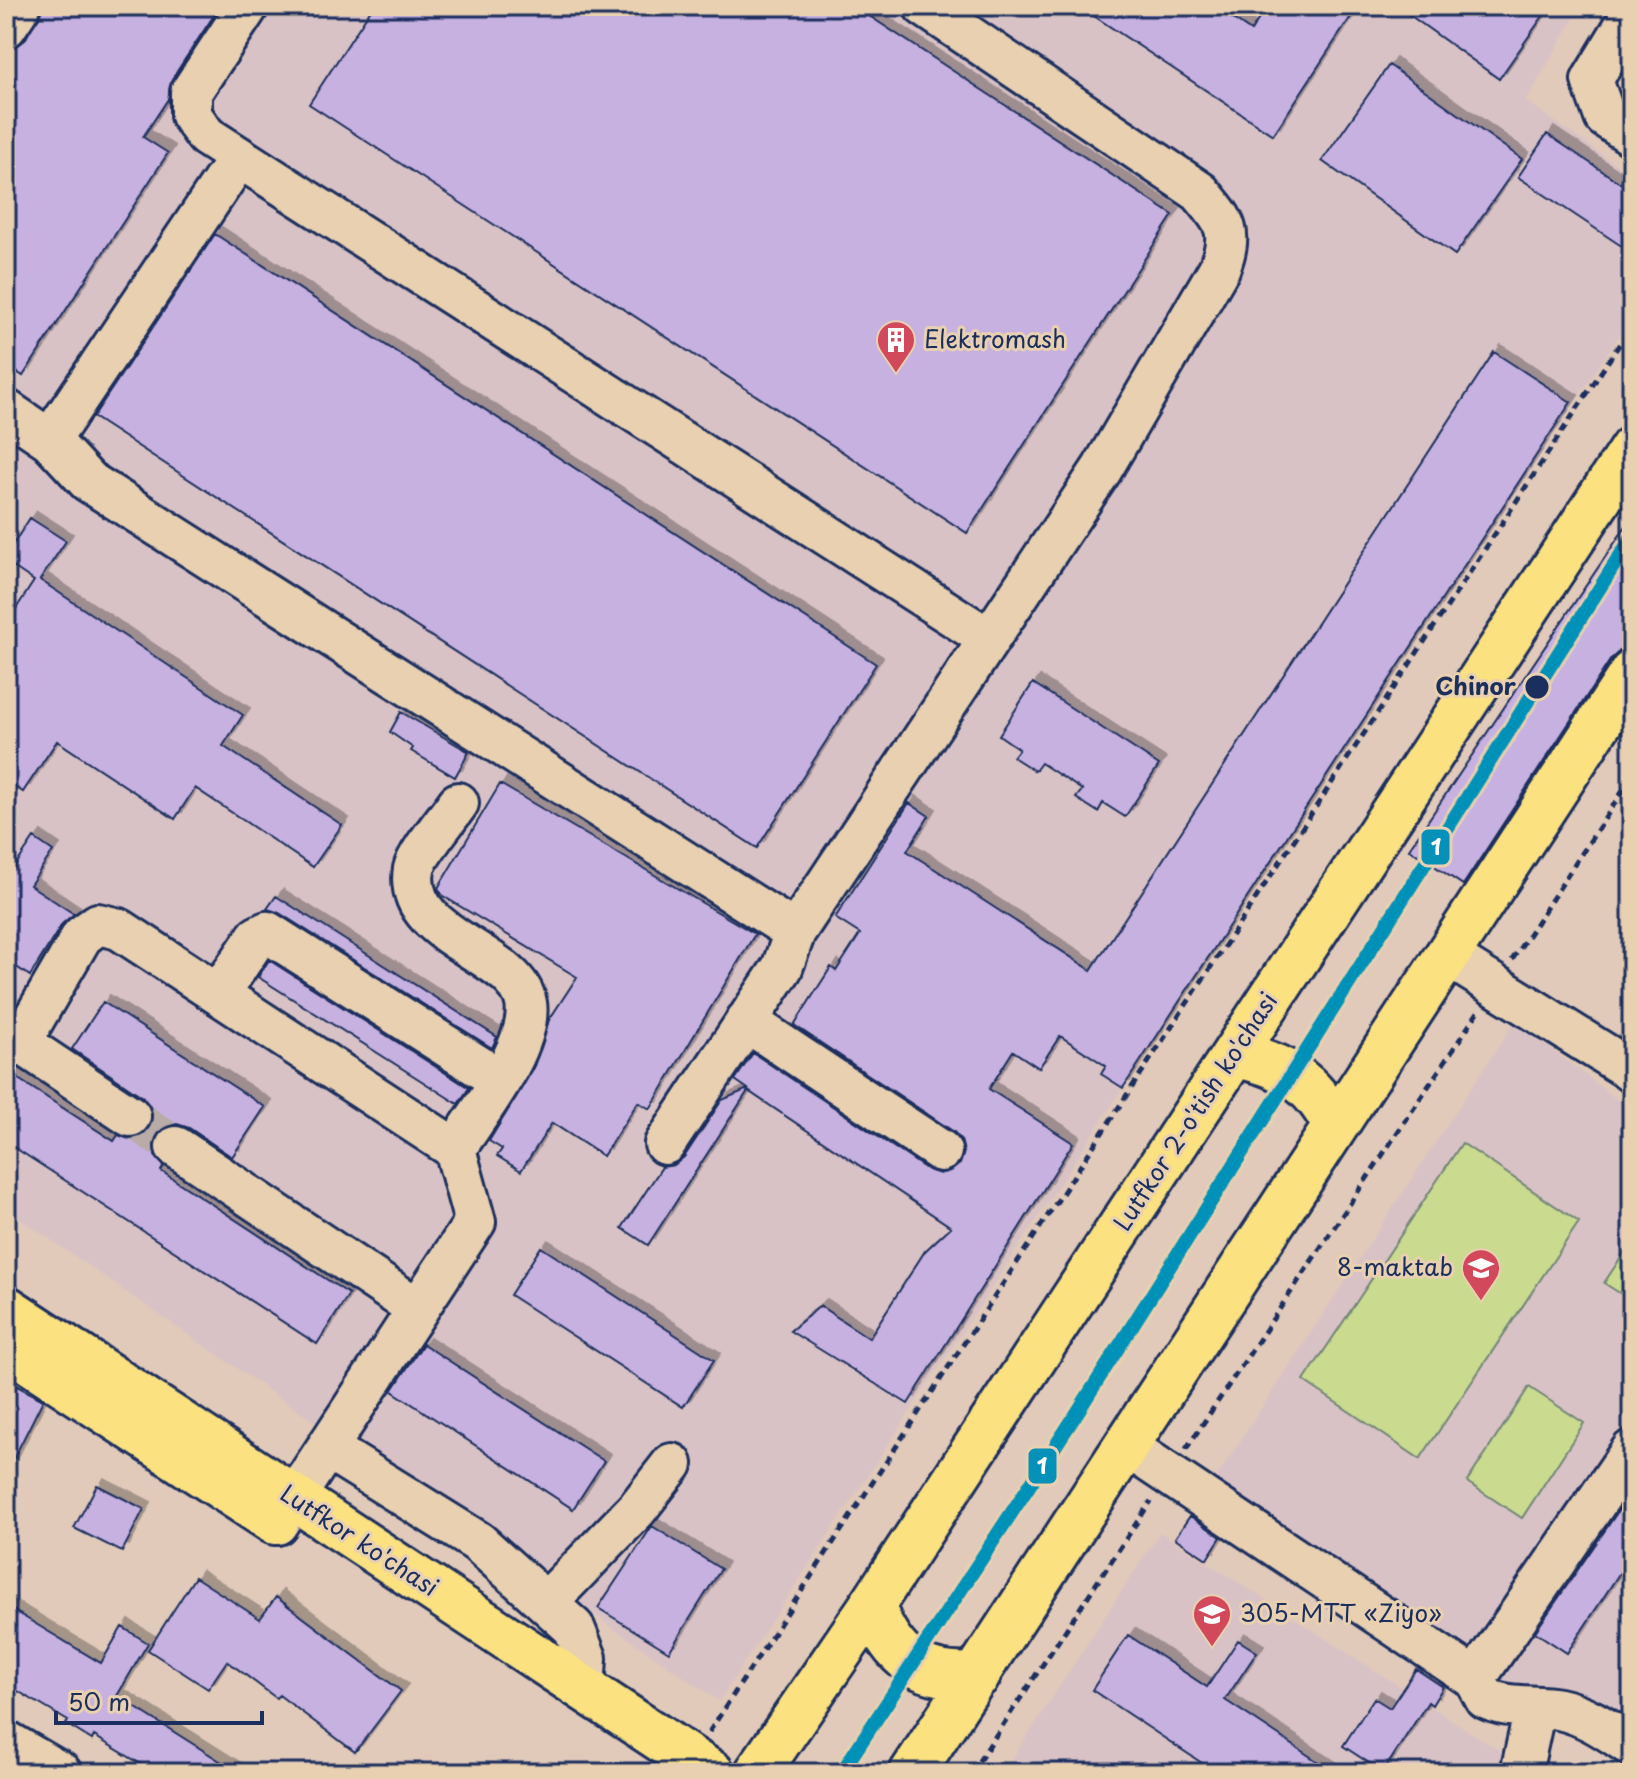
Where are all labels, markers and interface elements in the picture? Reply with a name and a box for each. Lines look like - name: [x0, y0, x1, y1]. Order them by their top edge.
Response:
- building icon: Elektromash: [875, 319, 917, 374]
- place label: Elektromash: [924, 320, 1066, 356]
- place label: Chinor: [1435, 667, 1517, 703]
- marker: Chinor: [1523, 673, 1551, 701]
- line badge: 1: [1420, 828, 1451, 866]
- text: 1: [1431, 829, 1441, 862]
- street label: Lutfkor 2-o'tish ko'chasi: [1104, 985, 1285, 1237]
- school or university icon: 8-maktab: [1460, 1247, 1502, 1302]
- place label: 8-maktab: [1337, 1248, 1453, 1284]
- line badge: 1: [1027, 1447, 1058, 1485]
- text: 1: [1037, 1448, 1047, 1481]
- street label: Lutfkor ko'chasi: [274, 1475, 446, 1604]
- school or university icon: 305-MTT «Ziyo»: [1191, 1593, 1233, 1648]
- place label: 305-MTT «Ziyo»: [1240, 1594, 1442, 1630]
- scale bar: [56, 1675, 262, 1725]
- text: 50 m: [68, 1683, 130, 1719]

